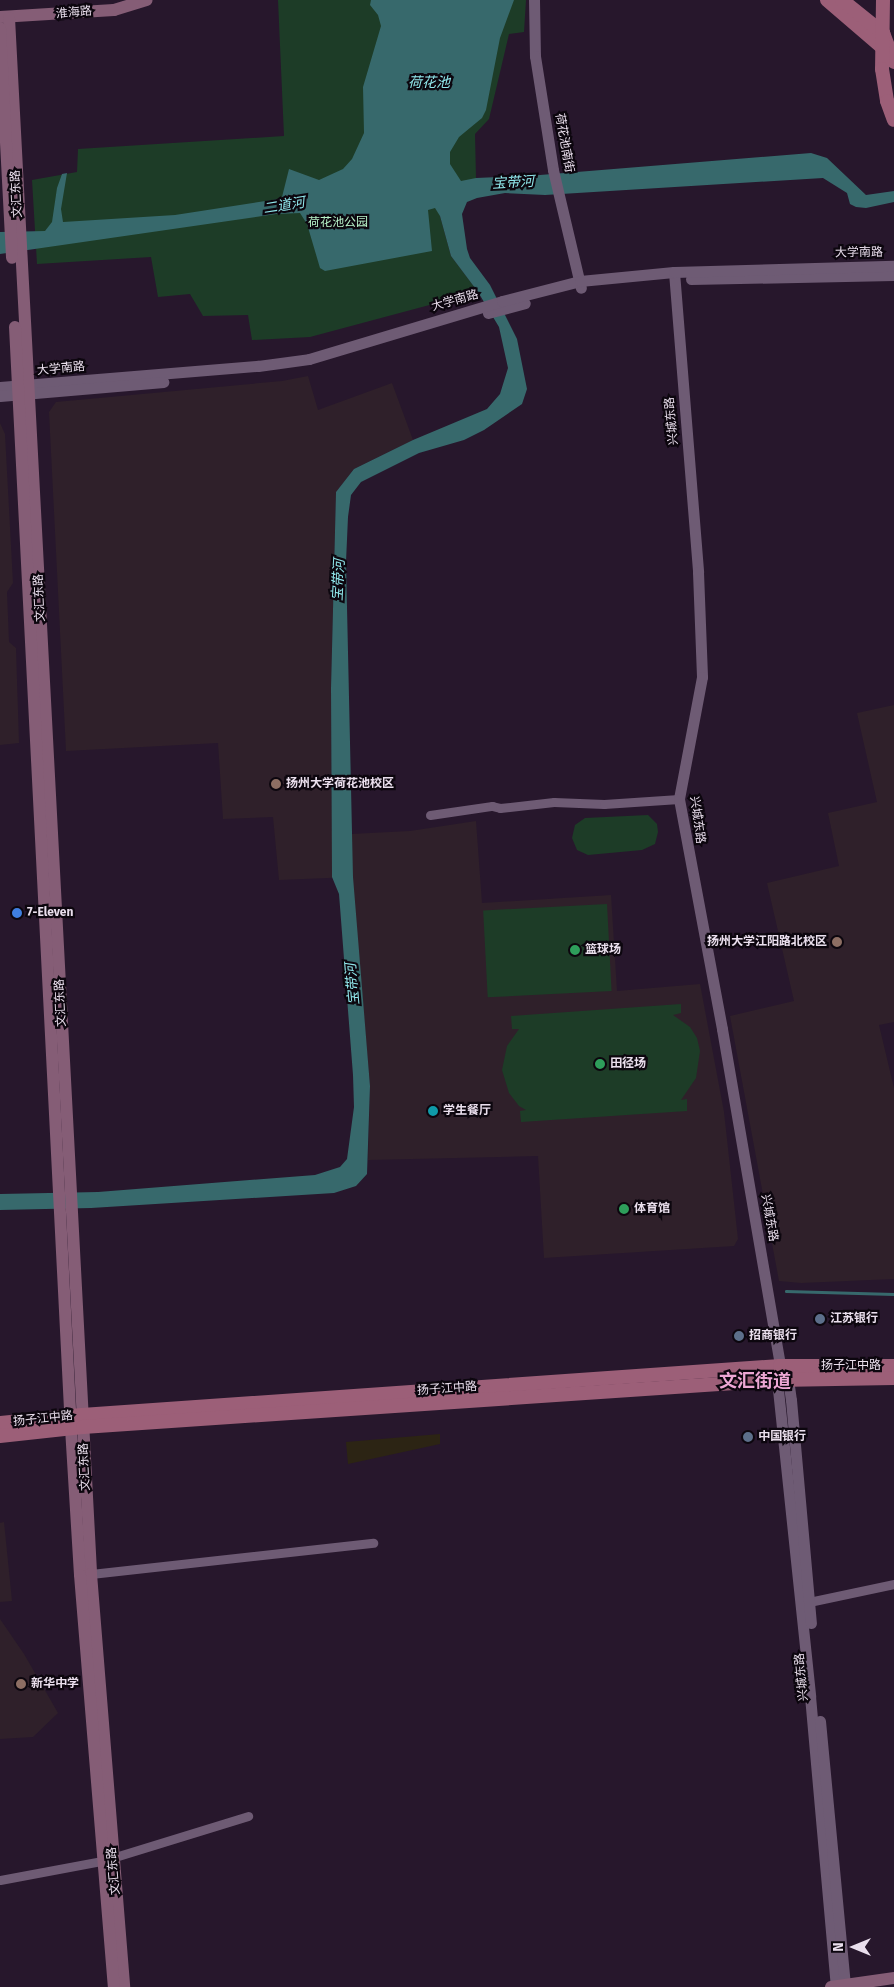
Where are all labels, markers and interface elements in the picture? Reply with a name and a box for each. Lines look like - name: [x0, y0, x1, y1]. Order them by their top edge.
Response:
- street label: 淮海路: [55, 4, 93, 22]
- water label: 荷花池: [408, 75, 450, 91]
- street label: 荷花池南街: [552, 112, 576, 174]
- street label: 文汇东路: [9, 170, 25, 218]
- water label: 宝带河: [492, 174, 534, 192]
- water label: 二道河: [262, 194, 306, 218]
- park label: 荷花池公园: [308, 216, 368, 230]
- street label: 大学南路: [835, 245, 883, 261]
- street label: 大学南路: [430, 287, 480, 315]
- street label: 大学南路: [36, 360, 86, 378]
- street label: 兴城东路: [663, 396, 681, 446]
- water label: 宝带河: [330, 559, 348, 601]
- street label: 文汇东路: [32, 574, 48, 622]
- place label: 扬州大学荷花池校区: [286, 777, 394, 791]
- marker: 扬州大学荷花池校区: [270, 778, 282, 790]
- street label: 兴城东路: [687, 795, 707, 845]
- place label: 7-Eleven: [27, 906, 73, 920]
- marker: 7-Eleven: [11, 907, 23, 919]
- place label: 扬州大学江阳路北校区: [707, 935, 827, 949]
- marker: 扬州大学江阳路北校区: [831, 936, 843, 948]
- place label: 篮球场: [585, 943, 621, 957]
- marker: 篮球场: [569, 944, 581, 956]
- water label: 宝带河: [343, 962, 363, 1006]
- street label: 文汇东路: [53, 979, 69, 1027]
- place label: 田径场: [610, 1057, 646, 1071]
- marker: 田径场: [594, 1058, 606, 1070]
- place label: 学生餐厅: [443, 1104, 491, 1118]
- marker: 学生餐厅: [427, 1105, 439, 1117]
- street label: 兴城东路: [758, 1193, 780, 1243]
- place label: 体育馆: [634, 1202, 670, 1216]
- marker: 体育馆: [618, 1203, 630, 1215]
- place label: 江苏银行: [830, 1312, 878, 1326]
- marker: 江苏银行: [814, 1313, 826, 1325]
- place label: 招商银行: [749, 1329, 797, 1343]
- marker: 招商银行: [733, 1330, 745, 1342]
- street label: 扬子江中路: [821, 1359, 881, 1373]
- district label: 文汇街道: [719, 1370, 791, 1392]
- street label: 扬子江中路: [417, 1380, 477, 1398]
- street label: 扬子江中路: [12, 1409, 74, 1429]
- place label: 中国银行: [758, 1430, 806, 1444]
- marker: 中国银行: [742, 1431, 754, 1443]
- street label: 文汇东路: [77, 1443, 93, 1491]
- street label: 兴城东路: [793, 1652, 811, 1702]
- place label: 新华中学: [31, 1677, 79, 1691]
- marker: 新华中学: [15, 1678, 27, 1690]
- street label: 文汇东路: [105, 1846, 123, 1896]
- north arrow: [829, 1922, 879, 1972]
- text: N: [830, 1942, 847, 1952]

